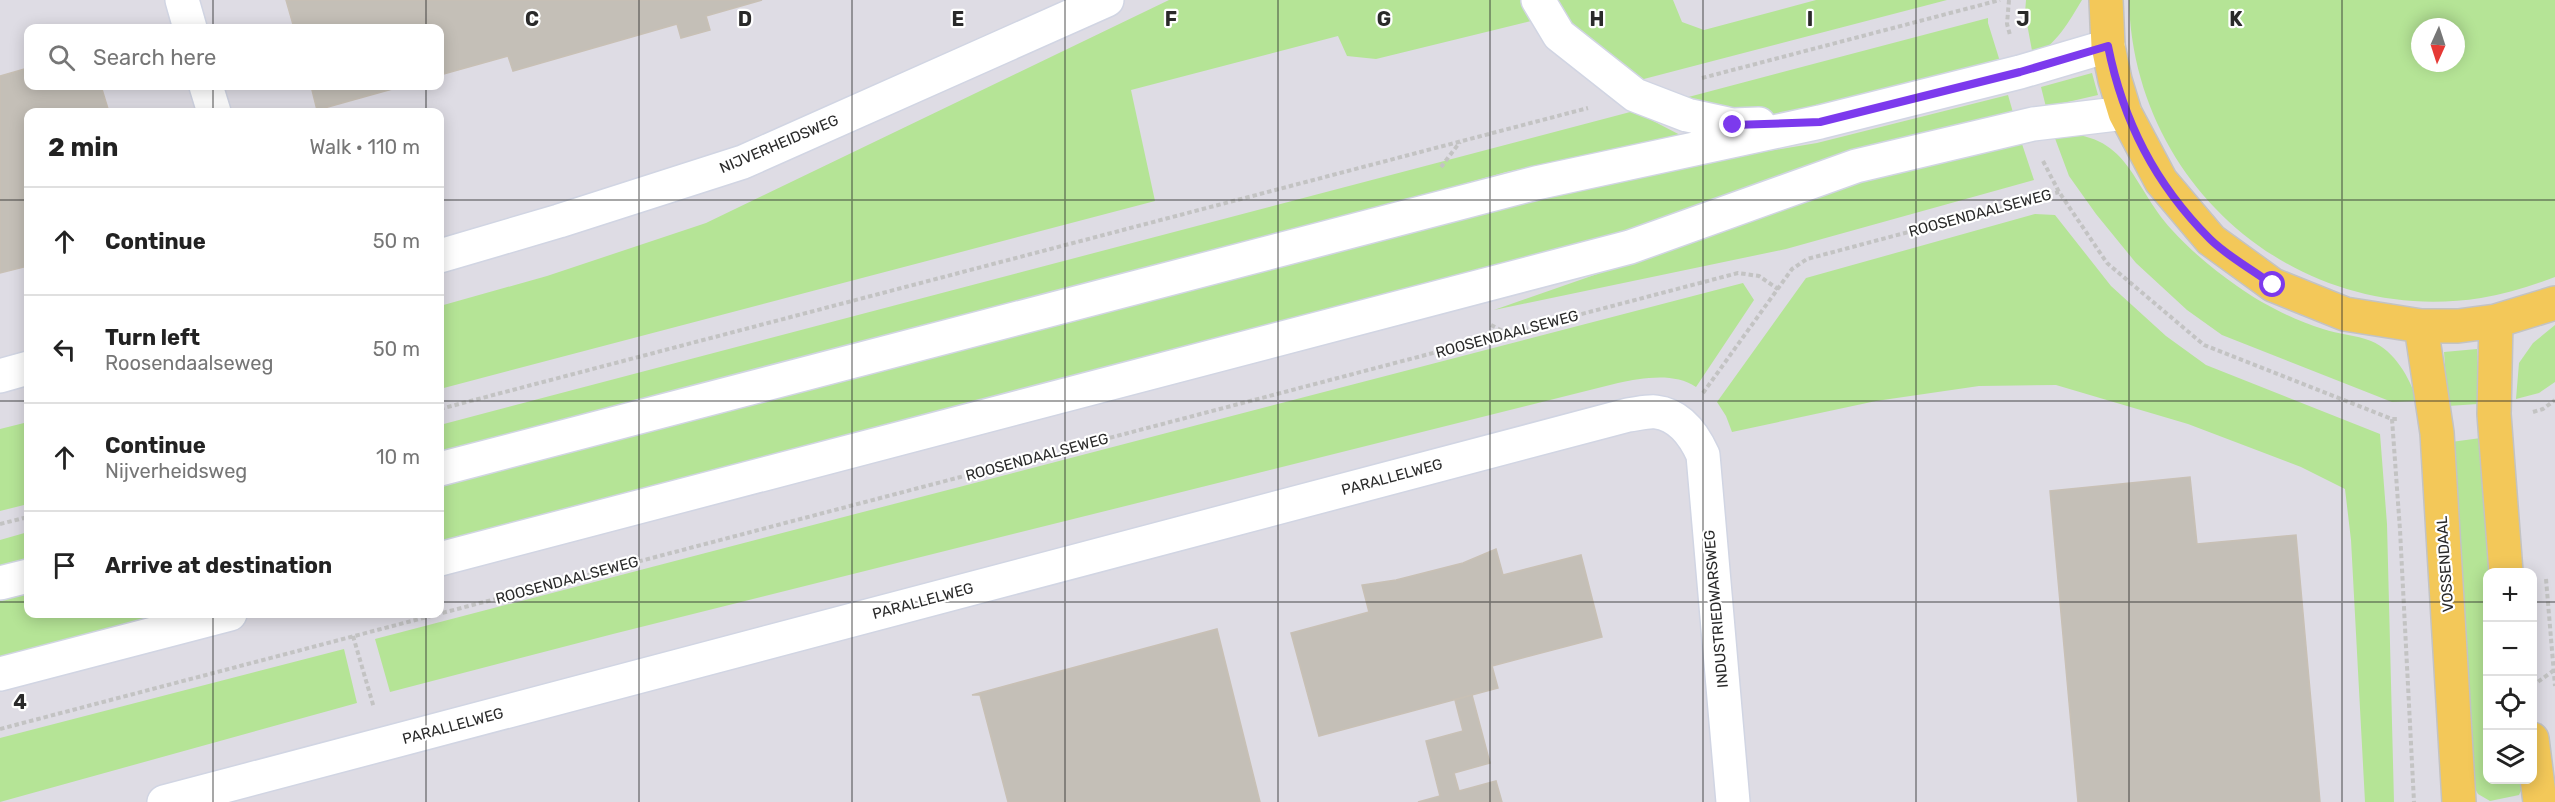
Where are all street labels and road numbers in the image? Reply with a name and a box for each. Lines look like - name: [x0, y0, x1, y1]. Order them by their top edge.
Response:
- street label: NIJVERHEIDSWEG: [717, 111, 841, 177]
- street label: ROOSENDAALSEWEG: [1907, 185, 2053, 241]
- street label: ROOSENDAALSEWEG: [1434, 306, 1580, 362]
- street label: ROOSENDAALSEWEG: [964, 429, 1110, 485]
- street label: PARALLELWEG: [1339, 455, 1445, 499]
- street label: VOSSENDAAL: [2433, 515, 2457, 613]
- street label: INDUSTRIEDWARSWEG: [1700, 529, 1732, 689]
- street label: ROOSENDAALSEWEG: [494, 552, 640, 608]
- street label: PARALLELWEG: [870, 579, 976, 623]
- street label: PARALLELWEG: [400, 704, 506, 748]

